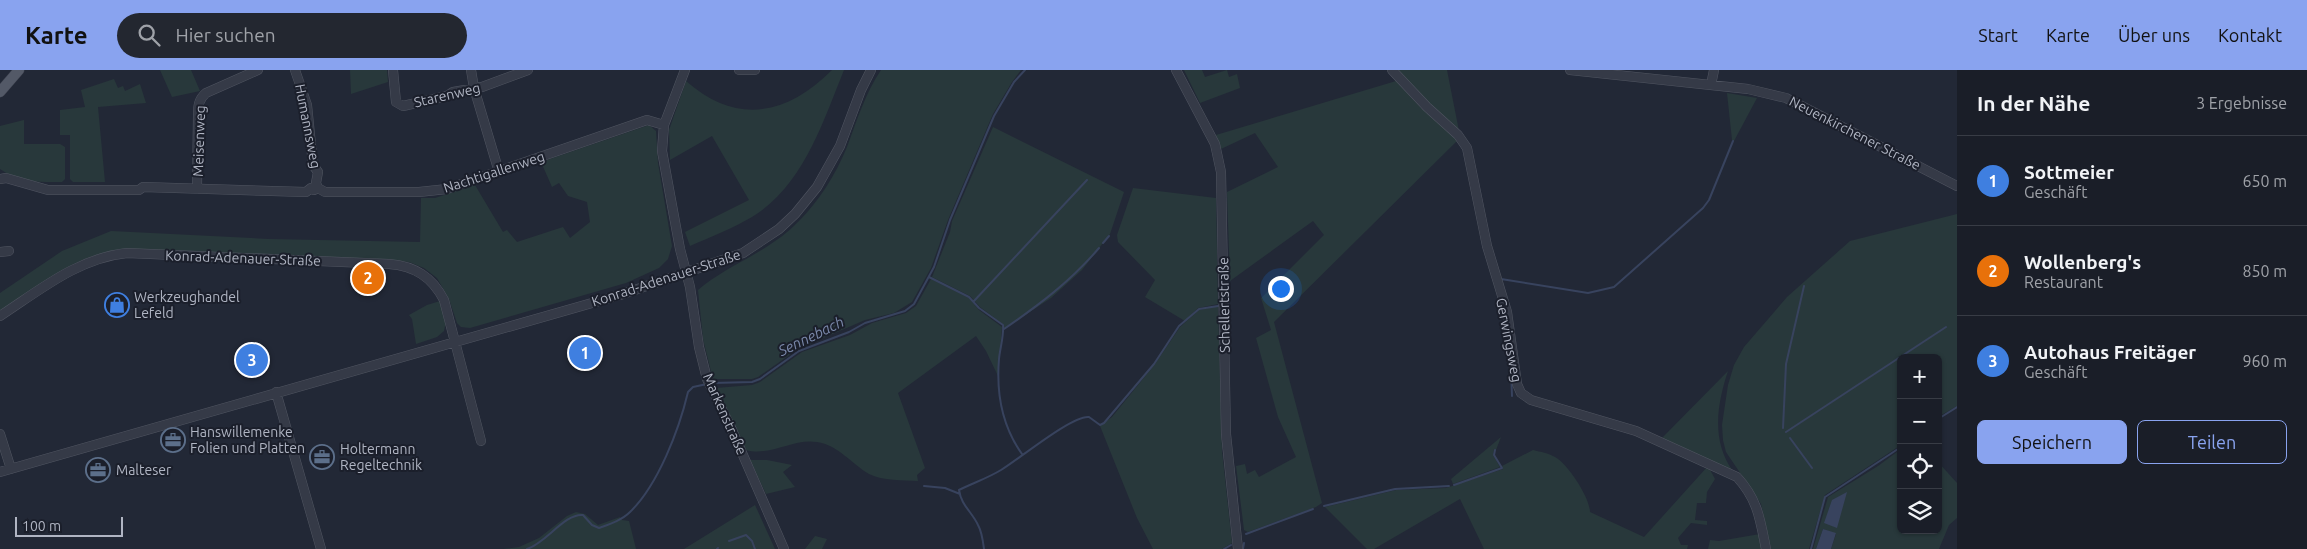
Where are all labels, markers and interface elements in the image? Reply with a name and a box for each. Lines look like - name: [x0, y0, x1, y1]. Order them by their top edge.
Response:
- search box: [117, 13, 467, 58]
- icon: search: [135, 21, 163, 49]
- text: Karte: [25, 22, 87, 49]
- text: Hier suchen: [175, 24, 276, 46]
- text: Start: [1978, 25, 2018, 45]
- text: Karte: [2046, 25, 2090, 45]
- text: Über uns: [2118, 25, 2190, 45]
- text: Kontakt: [2218, 25, 2282, 45]
- street label: Starenweg: [412, 80, 482, 110]
- street label: Humannsweg: [292, 82, 324, 170]
- text: In der Nähe: [1977, 91, 2090, 115]
- street label: Neuenkirchener Straße: [1787, 93, 1923, 173]
- text: 3 Ergebnisse: [2196, 94, 2287, 112]
- street label: Meisenweg: [190, 105, 208, 177]
- street label: Nachtigallenweg: [441, 148, 547, 196]
- text: Sottmeier: [2024, 161, 2114, 183]
- text: 1: [1988, 172, 1998, 190]
- text: 650 m: [2242, 172, 2287, 190]
- text: Geschäft: [2024, 183, 2088, 201]
- street label: Konrad-Adenauer-Straße: [589, 246, 743, 310]
- street label: Konrad-Adenauer-Straße: [165, 247, 321, 269]
- text: Wollenberg's: [2024, 251, 2141, 273]
- street label: Schellertstraße: [1215, 257, 1233, 353]
- pin: 2: [352, 259, 384, 297]
- text: 2: [1988, 262, 1998, 280]
- text: 850 m: [2242, 262, 2287, 280]
- text: Restaurant: [2024, 273, 2103, 291]
- your location: [1268, 276, 1294, 302]
- place label: Werkzeughandel Lefeld: [134, 289, 240, 321]
- shop icon: Werkzeughandel Lefeld: [104, 292, 130, 318]
- street label: Gerwingsweg: [1493, 296, 1525, 384]
- water label: Sennebach: [774, 313, 847, 360]
- pin: 1: [569, 334, 601, 372]
- pin: 3: [236, 341, 268, 379]
- text: Autohaus Freitäger: [2024, 341, 2196, 363]
- text: 3: [1988, 352, 1998, 370]
- text: 960 m: [2242, 352, 2287, 370]
- map controls: [1897, 354, 1942, 534]
- button: +: [1897, 354, 1942, 399]
- text: Geschäft: [2024, 363, 2088, 381]
- street label: Markenstraße: [700, 371, 750, 457]
- button: −: [1897, 399, 1942, 444]
- button: Speichern: [1977, 420, 2127, 464]
- button: Teilen: [2137, 420, 2287, 464]
- place label: Hanswillemenke Folien und Platten: [190, 424, 305, 456]
- office icon: Hanswillemenke Folien und Platten: [160, 427, 186, 453]
- place label: Holtermann Regeltechnik: [340, 441, 422, 473]
- office icon: Holtermann Regeltechnik: [309, 444, 335, 470]
- button: locate: [1897, 444, 1942, 489]
- office icon: Malteser: [85, 457, 111, 483]
- place label: Malteser: [116, 462, 172, 478]
- button: layers: [1897, 489, 1942, 534]
- scale bar: [15, 514, 122, 537]
- text: 100 m: [22, 518, 61, 534]

